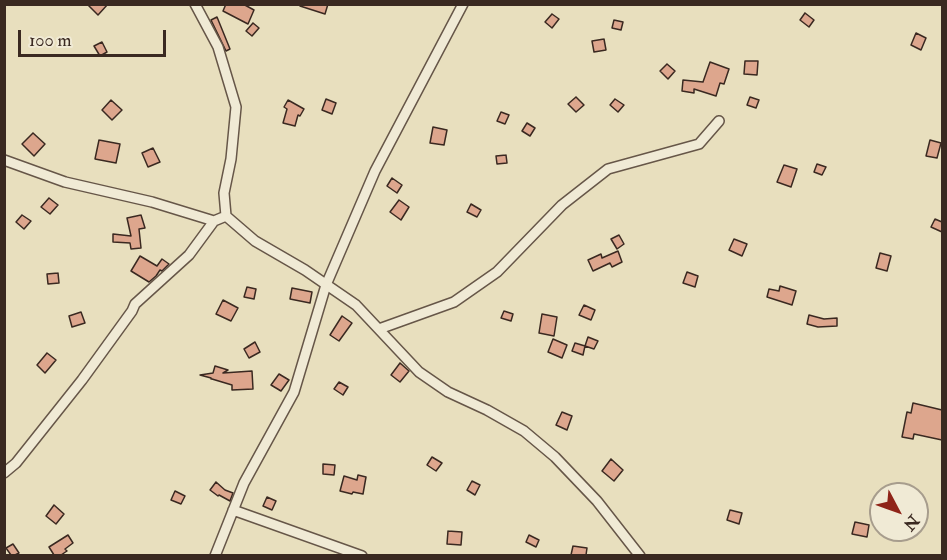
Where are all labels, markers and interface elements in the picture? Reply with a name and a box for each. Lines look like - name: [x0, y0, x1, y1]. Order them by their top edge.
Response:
- scale bar: [21, 18, 170, 56]
- text: 100 m: [29, 29, 72, 52]
- north arrow: [869, 482, 929, 542]
- text: N: [899, 511, 923, 534]

